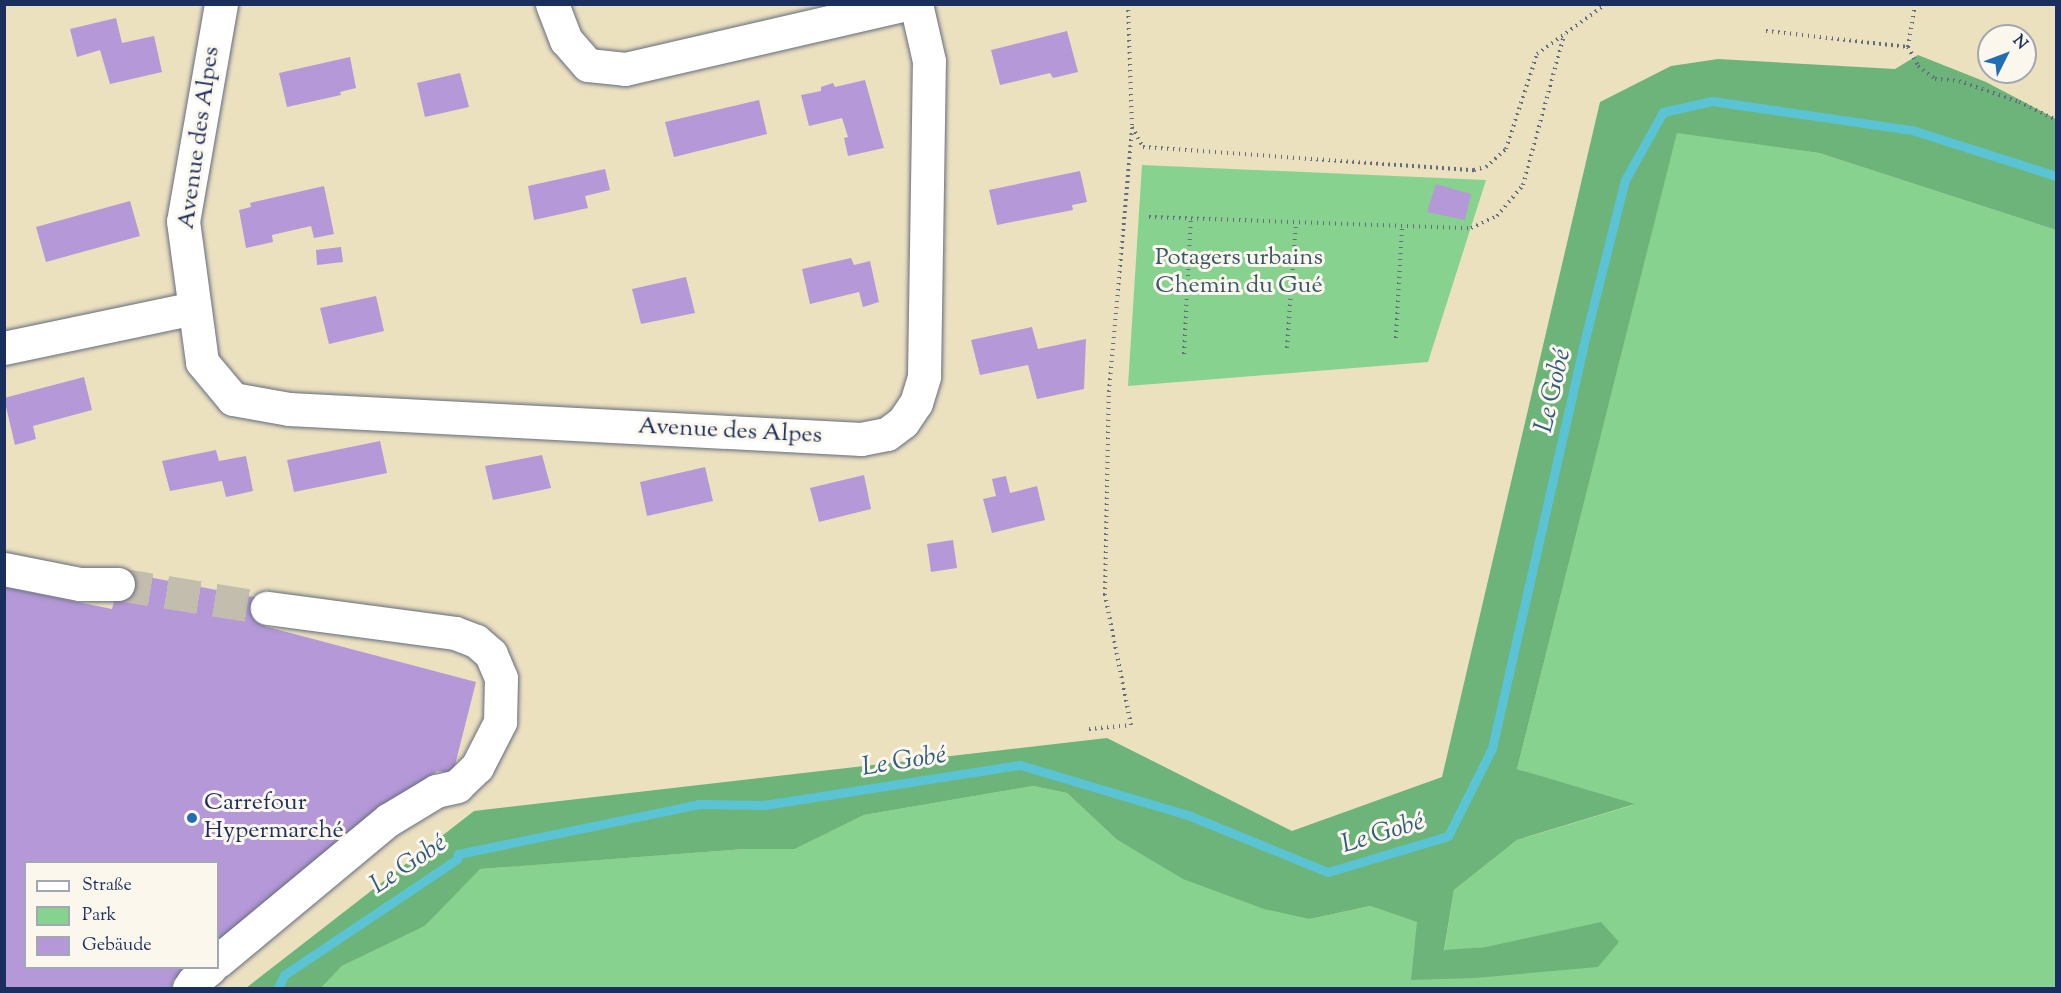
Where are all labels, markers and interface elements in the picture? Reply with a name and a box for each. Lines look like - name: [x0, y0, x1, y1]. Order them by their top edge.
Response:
- north arrow: [1977, 24, 2037, 84]
- text: N: [2006, 31, 2032, 55]
- street label: Avenue des Alpes: [173, 45, 227, 231]
- park label: Potagers urbains Chemin du Gué: [1155, 245, 1323, 301]
- water label: Le Gobé: [1529, 346, 1579, 436]
- street label: Avenue des Alpes: [637, 413, 823, 451]
- water label: Le Gobé: [860, 740, 948, 784]
- place label: Carrefour Hypermarché: [204, 790, 344, 846]
- water label: Le Gobé: [1338, 807, 1428, 861]
- marker: Carrefour Hypermarché: [185, 811, 199, 825]
- water label: Le Gobé: [365, 828, 453, 902]
- legend: [24, 861, 219, 969]
- text: Straße: [82, 873, 132, 899]
- text: Park: [82, 903, 116, 929]
- text: Gebäude: [82, 933, 152, 959]

